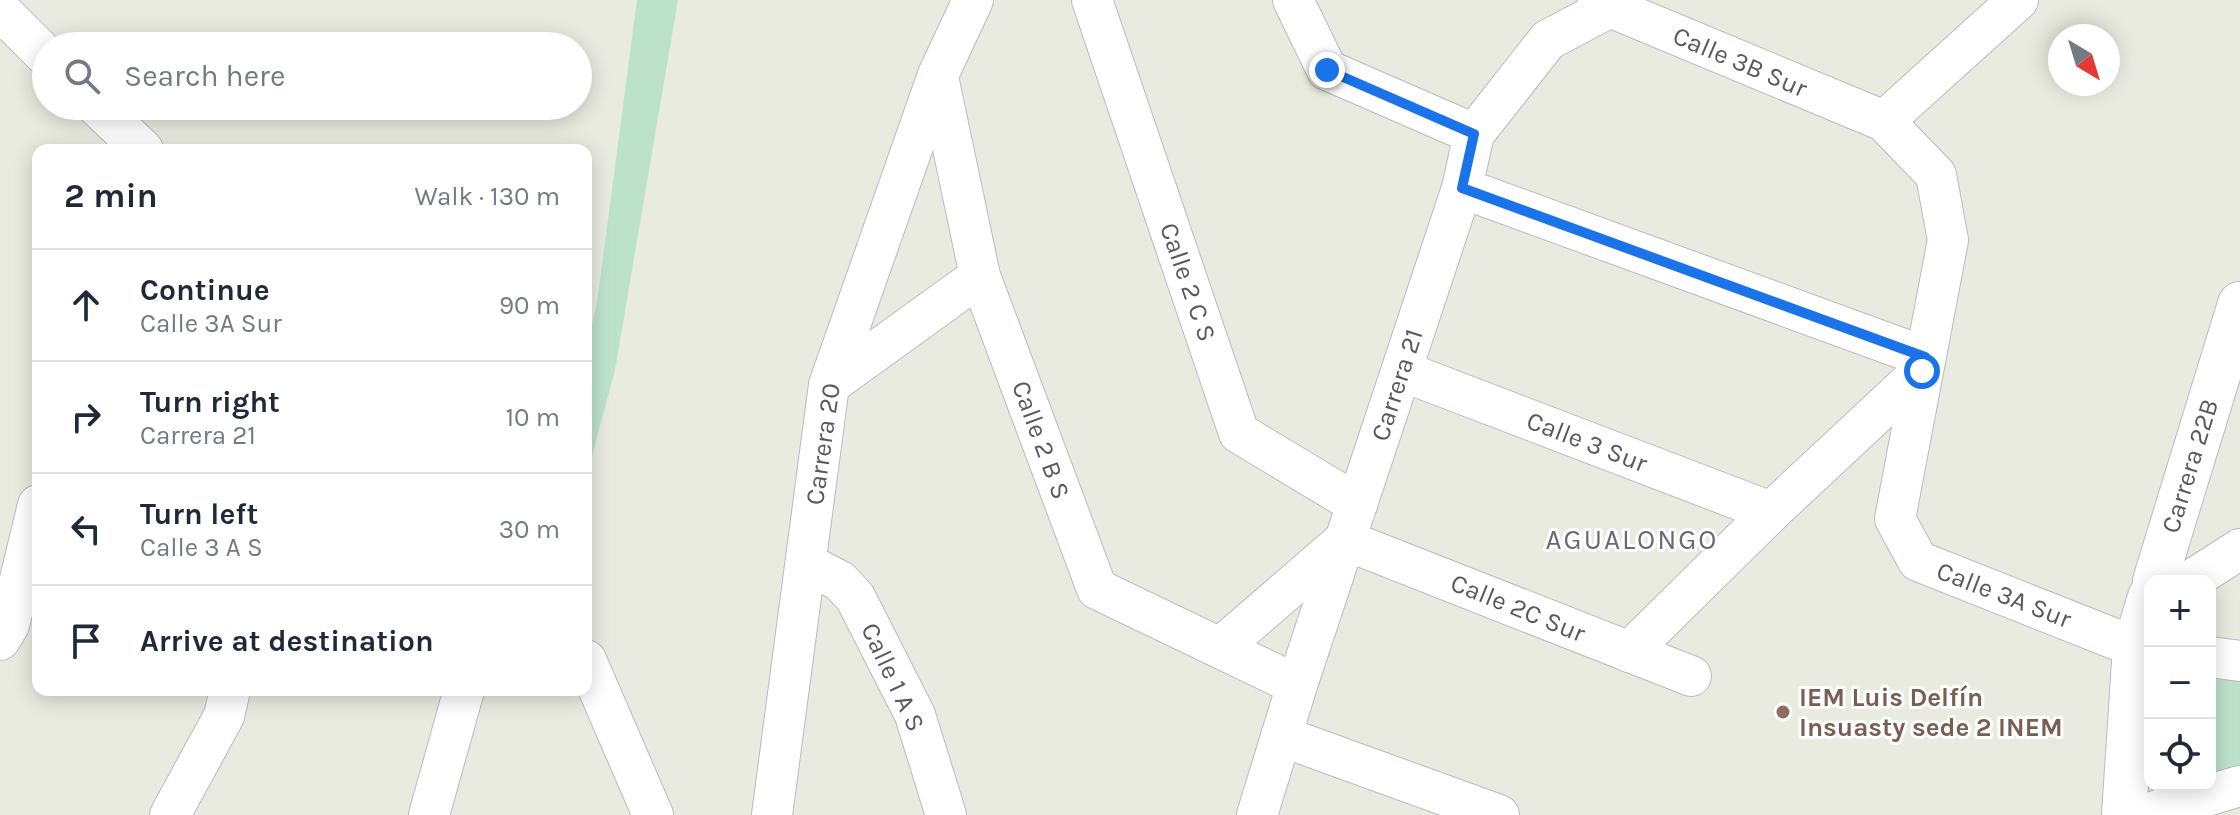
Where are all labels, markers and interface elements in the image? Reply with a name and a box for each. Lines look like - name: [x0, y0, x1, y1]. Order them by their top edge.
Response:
- street label: Calle 3B Sur: [1668, 20, 1812, 104]
- north arrow: [2048, 24, 2120, 96]
- search box: [32, 32, 592, 120]
- route end: [1309, 52, 1345, 88]
- icon: search: [60, 54, 104, 98]
- text: Search here: [124, 58, 285, 94]
- text: 2 min: [64, 176, 158, 216]
- text: Walk · 130 m: [414, 181, 560, 212]
- street label: Calle 2 C S: [1153, 219, 1223, 345]
- text: Continue: [140, 272, 270, 308]
- icon: ahead: [64, 283, 108, 327]
- text: 90 m: [499, 290, 560, 321]
- text: Calle 3A Sur: [140, 308, 282, 339]
- street label: Carrera 21: [1364, 325, 1430, 445]
- route start: [1904, 353, 1940, 389]
- street label: Calle 2 B S: [1005, 377, 1077, 503]
- street label: Carrera 20: [799, 381, 847, 507]
- text: Turn right: [140, 384, 280, 420]
- icon: right: [64, 395, 108, 439]
- street label: Carrera 22B: [2155, 395, 2225, 537]
- text: 10 m: [505, 402, 560, 433]
- street label: Calle 3 Sur: [1522, 405, 1652, 479]
- text: Carrera 21: [140, 420, 256, 451]
- text: Turn left: [140, 496, 258, 532]
- icon: left: [64, 507, 108, 551]
- text: 30 m: [499, 514, 560, 545]
- district label: AGUALONGO: [1546, 523, 1718, 556]
- text: Calle 3 A S: [140, 532, 263, 563]
- street label: Calle 3A Sur: [1932, 555, 2076, 635]
- street label: Calle 2C Sur: [1446, 567, 1590, 649]
- map controls: [2144, 575, 2216, 791]
- button: +: [2144, 575, 2216, 647]
- street label: Calle 1 A S: [854, 618, 932, 736]
- icon: arrive: [64, 619, 108, 663]
- text: Arrive at destination: [140, 623, 434, 659]
- button: −: [2144, 647, 2216, 719]
- place label: IEM Luis Delfín Insuasty sede 2 INEM: [1799, 682, 2063, 743]
- marker: IEM Luis Delfín Insuasty sede 2 INEM: [1774, 703, 1792, 721]
- button: locate: [2144, 719, 2216, 791]

